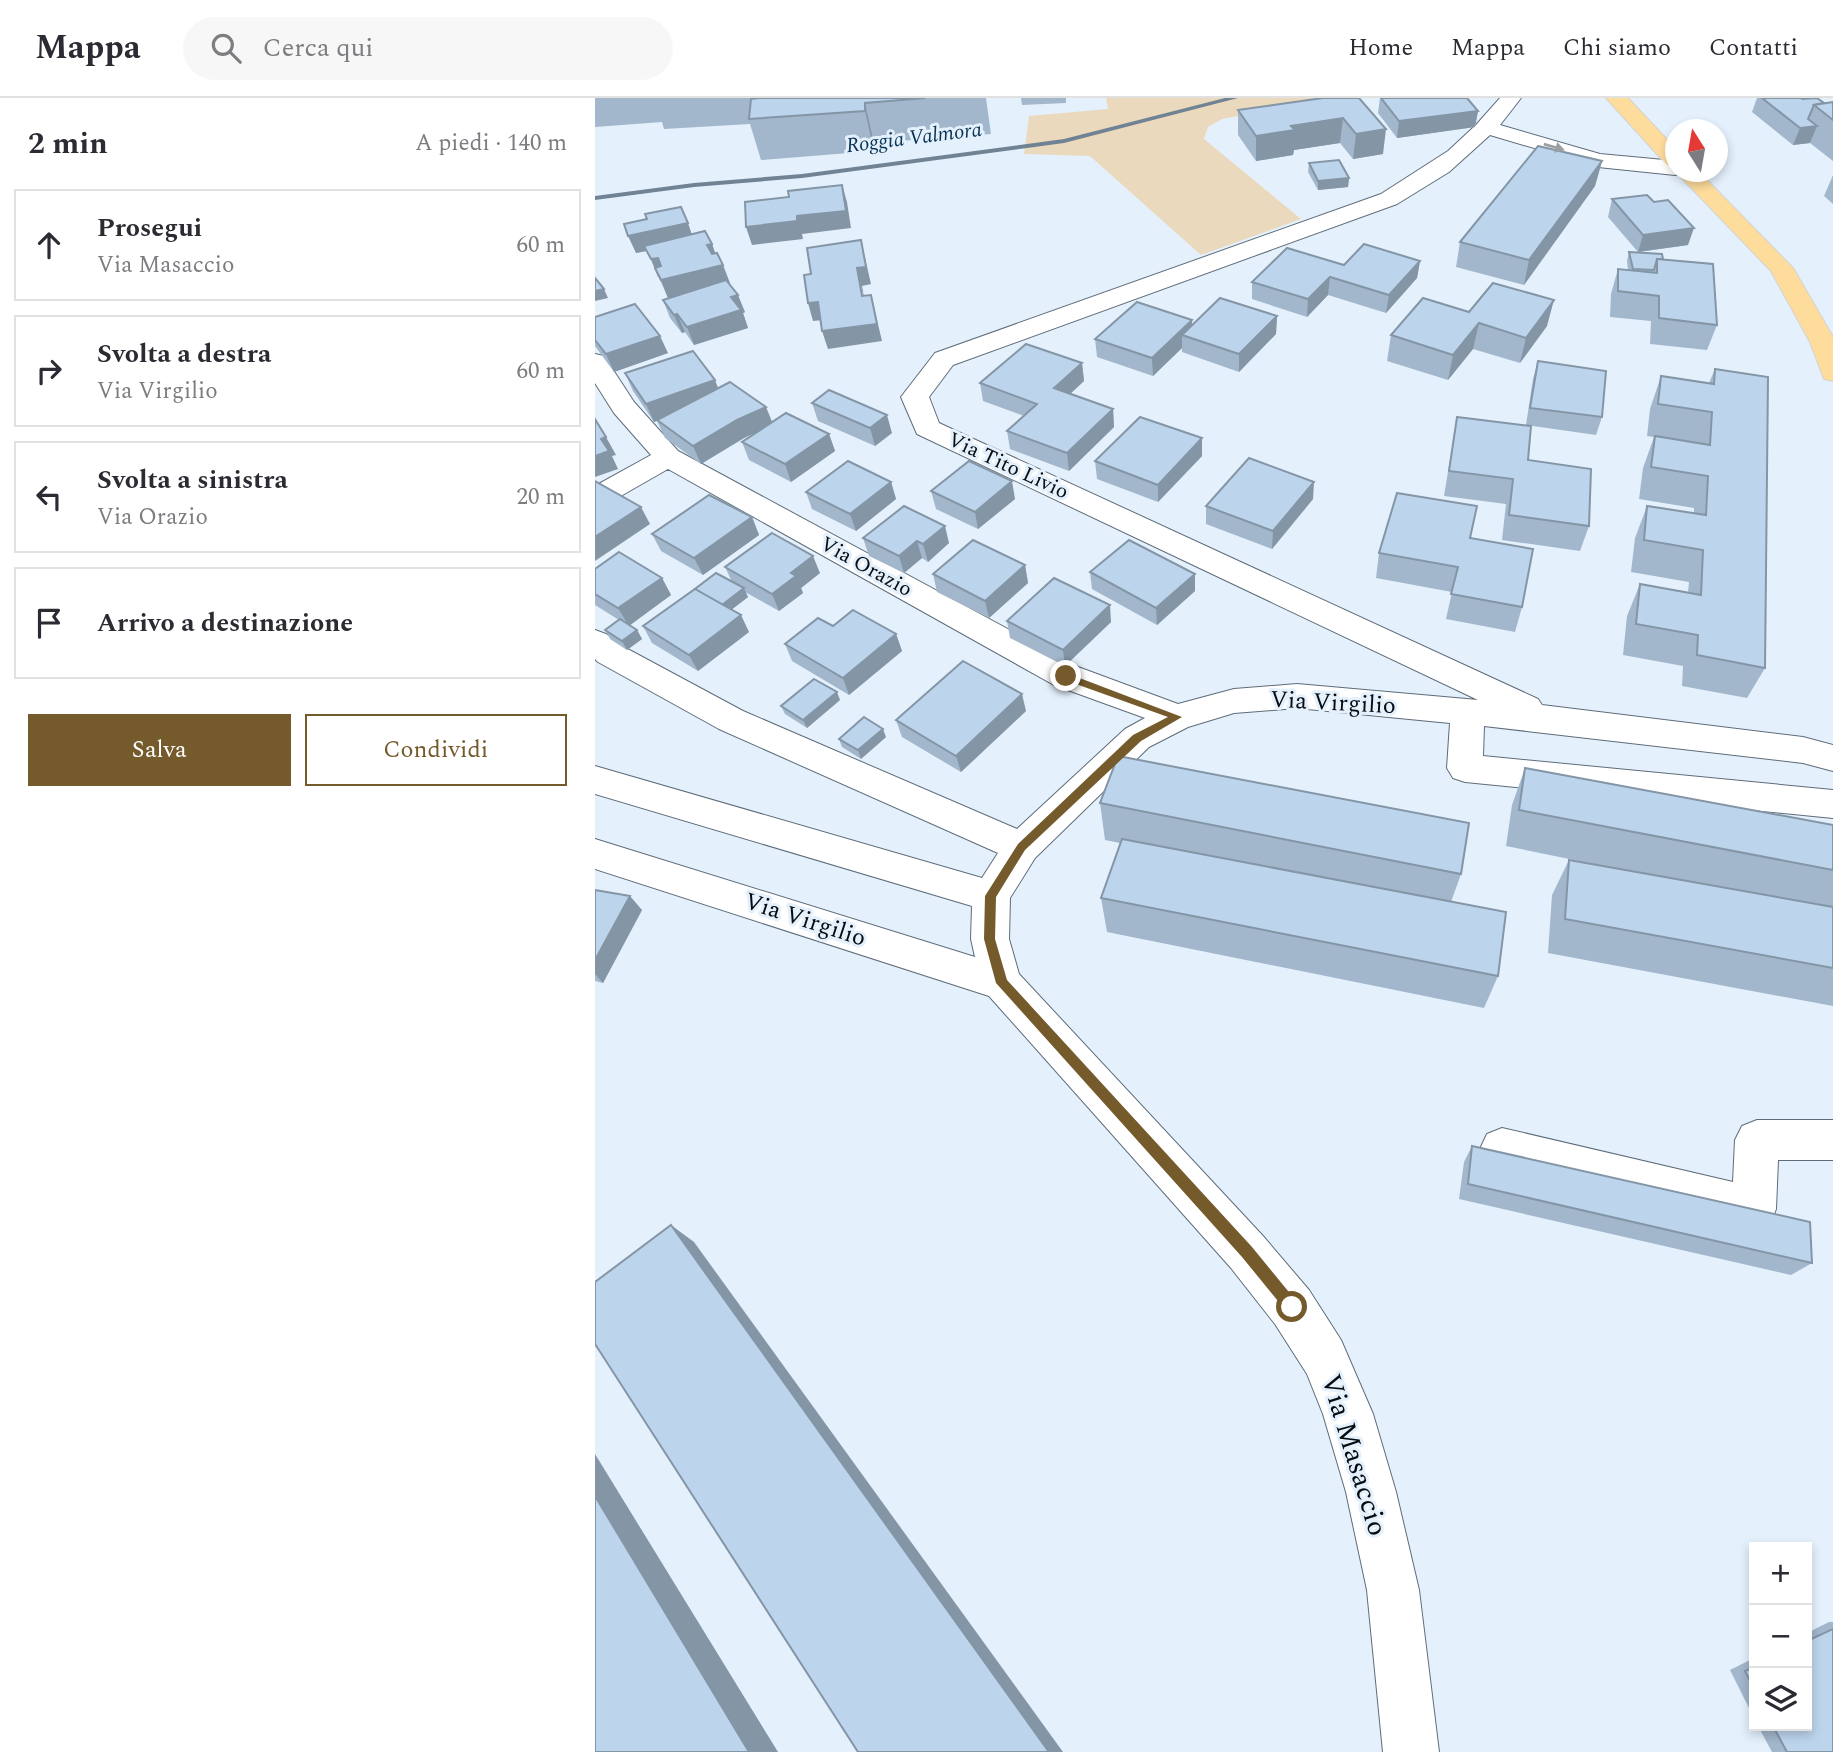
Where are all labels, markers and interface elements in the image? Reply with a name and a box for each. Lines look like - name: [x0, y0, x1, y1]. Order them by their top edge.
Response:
- search box: [183, 17, 673, 80]
- text: Mappa: [35, 23, 141, 73]
- text: Cerca qui: [263, 28, 373, 68]
- icon: search: [207, 29, 245, 67]
- text: Home: [1348, 30, 1413, 66]
- text: Mappa: [1451, 30, 1525, 66]
- text: Chi siamo: [1563, 30, 1671, 66]
- text: Contatti: [1709, 30, 1798, 66]
- water label: Roggia Valmora: [844, 114, 984, 162]
- north arrow: [1665, 119, 1728, 182]
- text: 2 min: [28, 121, 108, 167]
- text: A piedi · 140 m: [415, 126, 567, 161]
- one-way arrow: [1543, 143, 1564, 153]
- text: Prosegui: [97, 208, 202, 248]
- icon: ahead: [30, 226, 68, 264]
- text: 60 m: [516, 228, 565, 263]
- text: Via Masaccio: [97, 248, 234, 283]
- text: Svolta a destra: [97, 334, 271, 374]
- icon: right: [30, 352, 68, 390]
- text: 60 m: [516, 354, 565, 389]
- text: Via Virgilio: [97, 374, 218, 409]
- street label: Via Tito Livio: [942, 424, 1074, 508]
- text: Svolta a sinistra: [97, 460, 288, 500]
- icon: left: [30, 478, 68, 516]
- text: 20 m: [516, 480, 565, 515]
- text: Via Orazio: [97, 500, 208, 535]
- street label: Via Orazio: [814, 528, 918, 606]
- text: Arrivo a destinazione: [97, 603, 353, 643]
- icon: arrive: [30, 604, 68, 642]
- route end: [1050, 660, 1081, 691]
- street label: Via Virgilio: [1269, 682, 1397, 724]
- button: Salva: [28, 714, 291, 786]
- button: Condividi: [305, 714, 567, 786]
- street label: Via Virgilio: [740, 883, 870, 957]
- route start: [1276, 1291, 1307, 1322]
- street label: Via Masaccio: [1309, 1369, 1399, 1541]
- map controls: [1749, 1542, 1812, 1731]
- button: +: [1749, 1542, 1812, 1605]
- button: −: [1749, 1605, 1812, 1668]
- button: layers: [1749, 1668, 1812, 1731]

